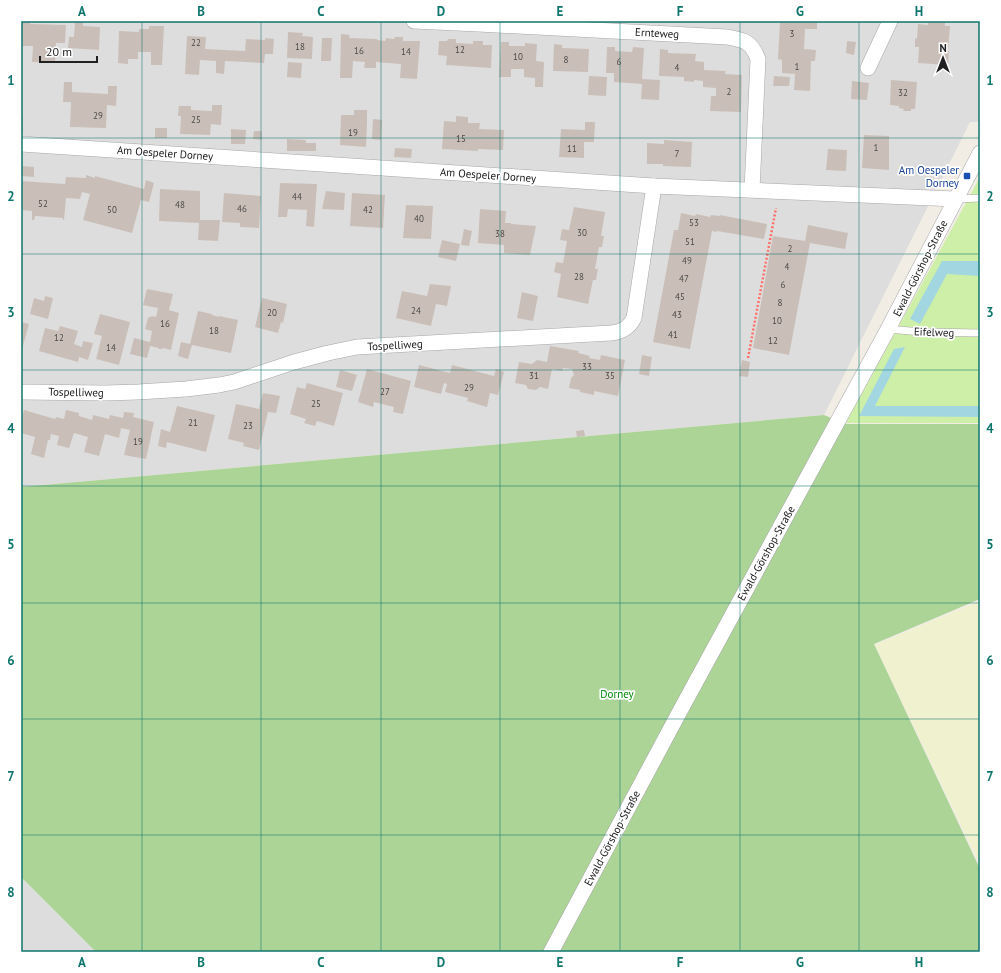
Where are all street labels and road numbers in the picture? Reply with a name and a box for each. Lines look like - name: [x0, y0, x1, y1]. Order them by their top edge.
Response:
- street label: Ernteweg: [635, 25, 679, 41]
- street label: Am Oespeler Dorney: [116, 143, 214, 163]
- street label: Am Oespeler Dorney: [439, 165, 537, 185]
- street label: Ewald-Görshop-Straße: [890, 217, 951, 318]
- street label: Eifelweg: [914, 324, 955, 340]
- street label: Tospelliweg: [367, 337, 423, 353]
- street label: Tospelliweg: [48, 385, 104, 399]
- street label: Ewald-Görshop-Straße: [734, 503, 798, 603]
- street label: Ewald-Görshop-Straße: [581, 787, 643, 888]

